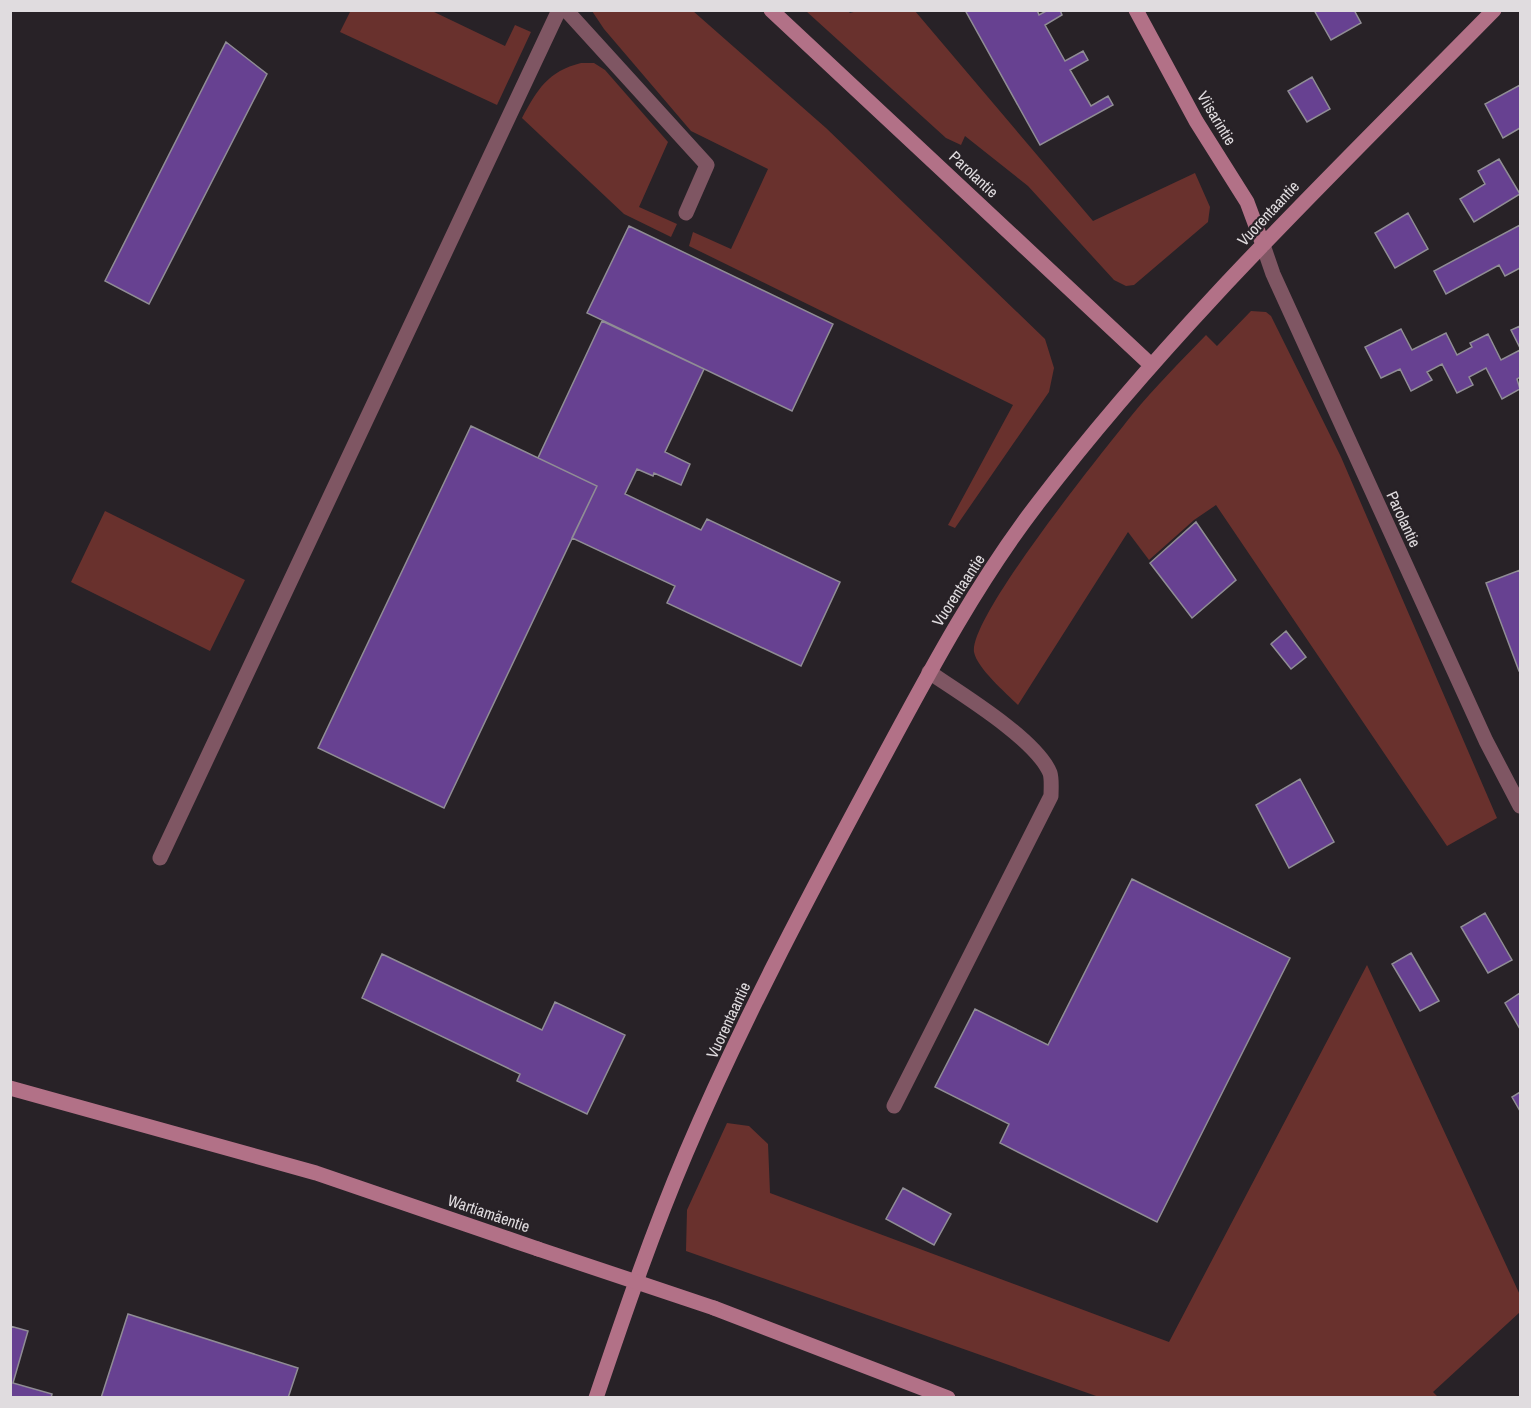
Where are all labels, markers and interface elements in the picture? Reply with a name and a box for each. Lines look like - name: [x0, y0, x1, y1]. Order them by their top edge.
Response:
- street label: Viisarintie: [1192, 87, 1242, 149]
- street label: Parolantie: [945, 146, 1003, 202]
- street label: Vuorentaantie: [1232, 176, 1304, 250]
- street label: Parolantie: [1381, 487, 1427, 551]
- street label: Vuorentaantie: [926, 550, 990, 630]
- street label: Vuorentaantie: [701, 978, 755, 1062]
- street label: Wartiamäentie: [445, 1189, 533, 1237]

